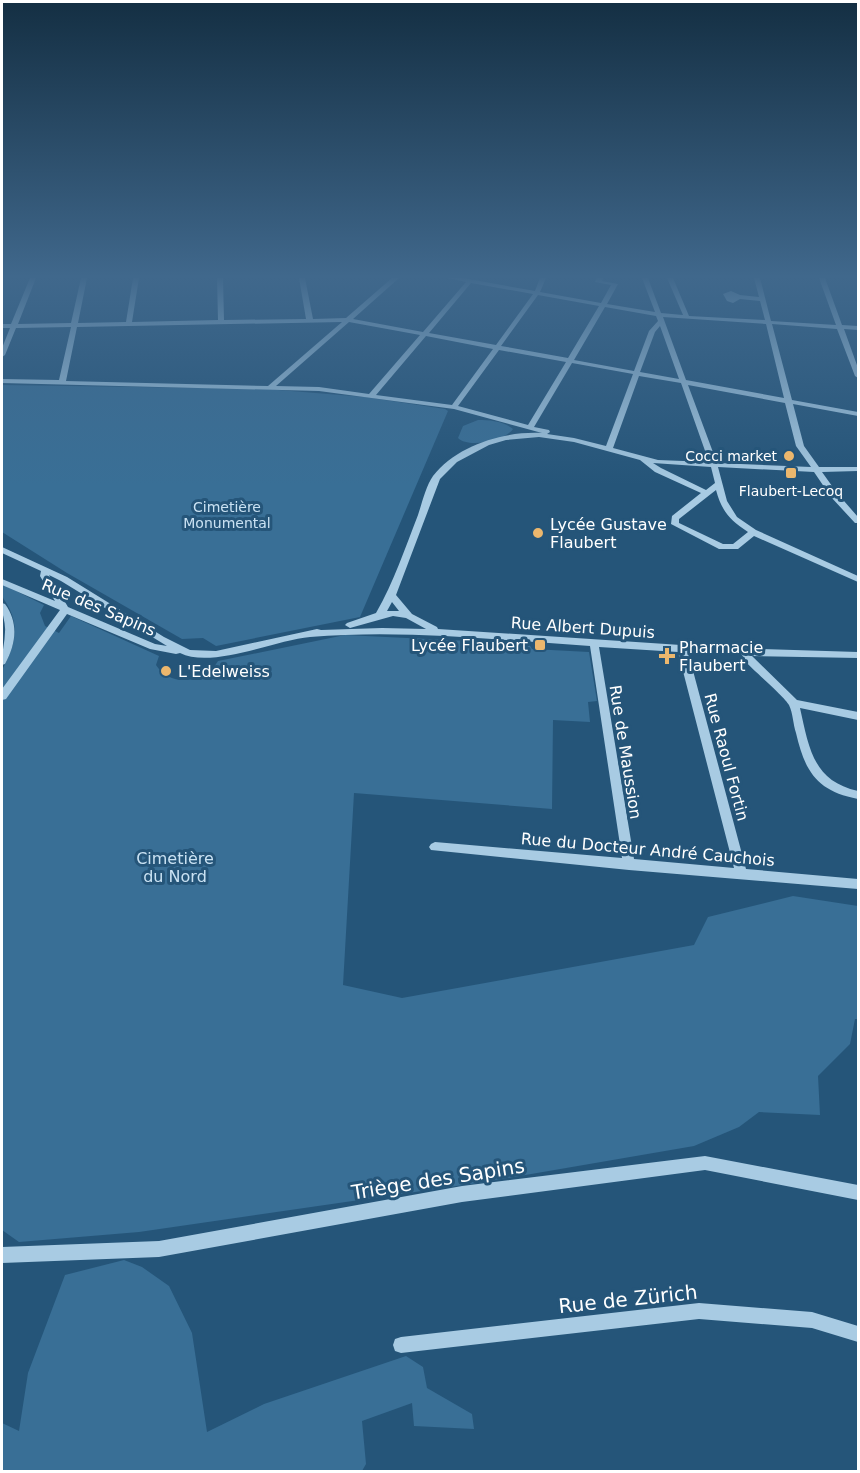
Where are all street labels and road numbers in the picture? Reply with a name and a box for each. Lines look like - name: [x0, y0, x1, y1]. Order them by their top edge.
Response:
- street label: Rue des Sapins: [39, 575, 159, 640]
- street label: Rue Albert Dupuis: [510, 613, 656, 642]
- street label: Rue de Maussion: [606, 684, 645, 820]
- street label: Rue Raoul Fortin: [700, 691, 753, 823]
- street label: Rue du Docteur André Cauchois: [520, 829, 776, 870]
- street label: Triège des Sapins: [349, 1153, 526, 1205]
- street label: Rue de Zürich: [557, 1280, 699, 1318]

